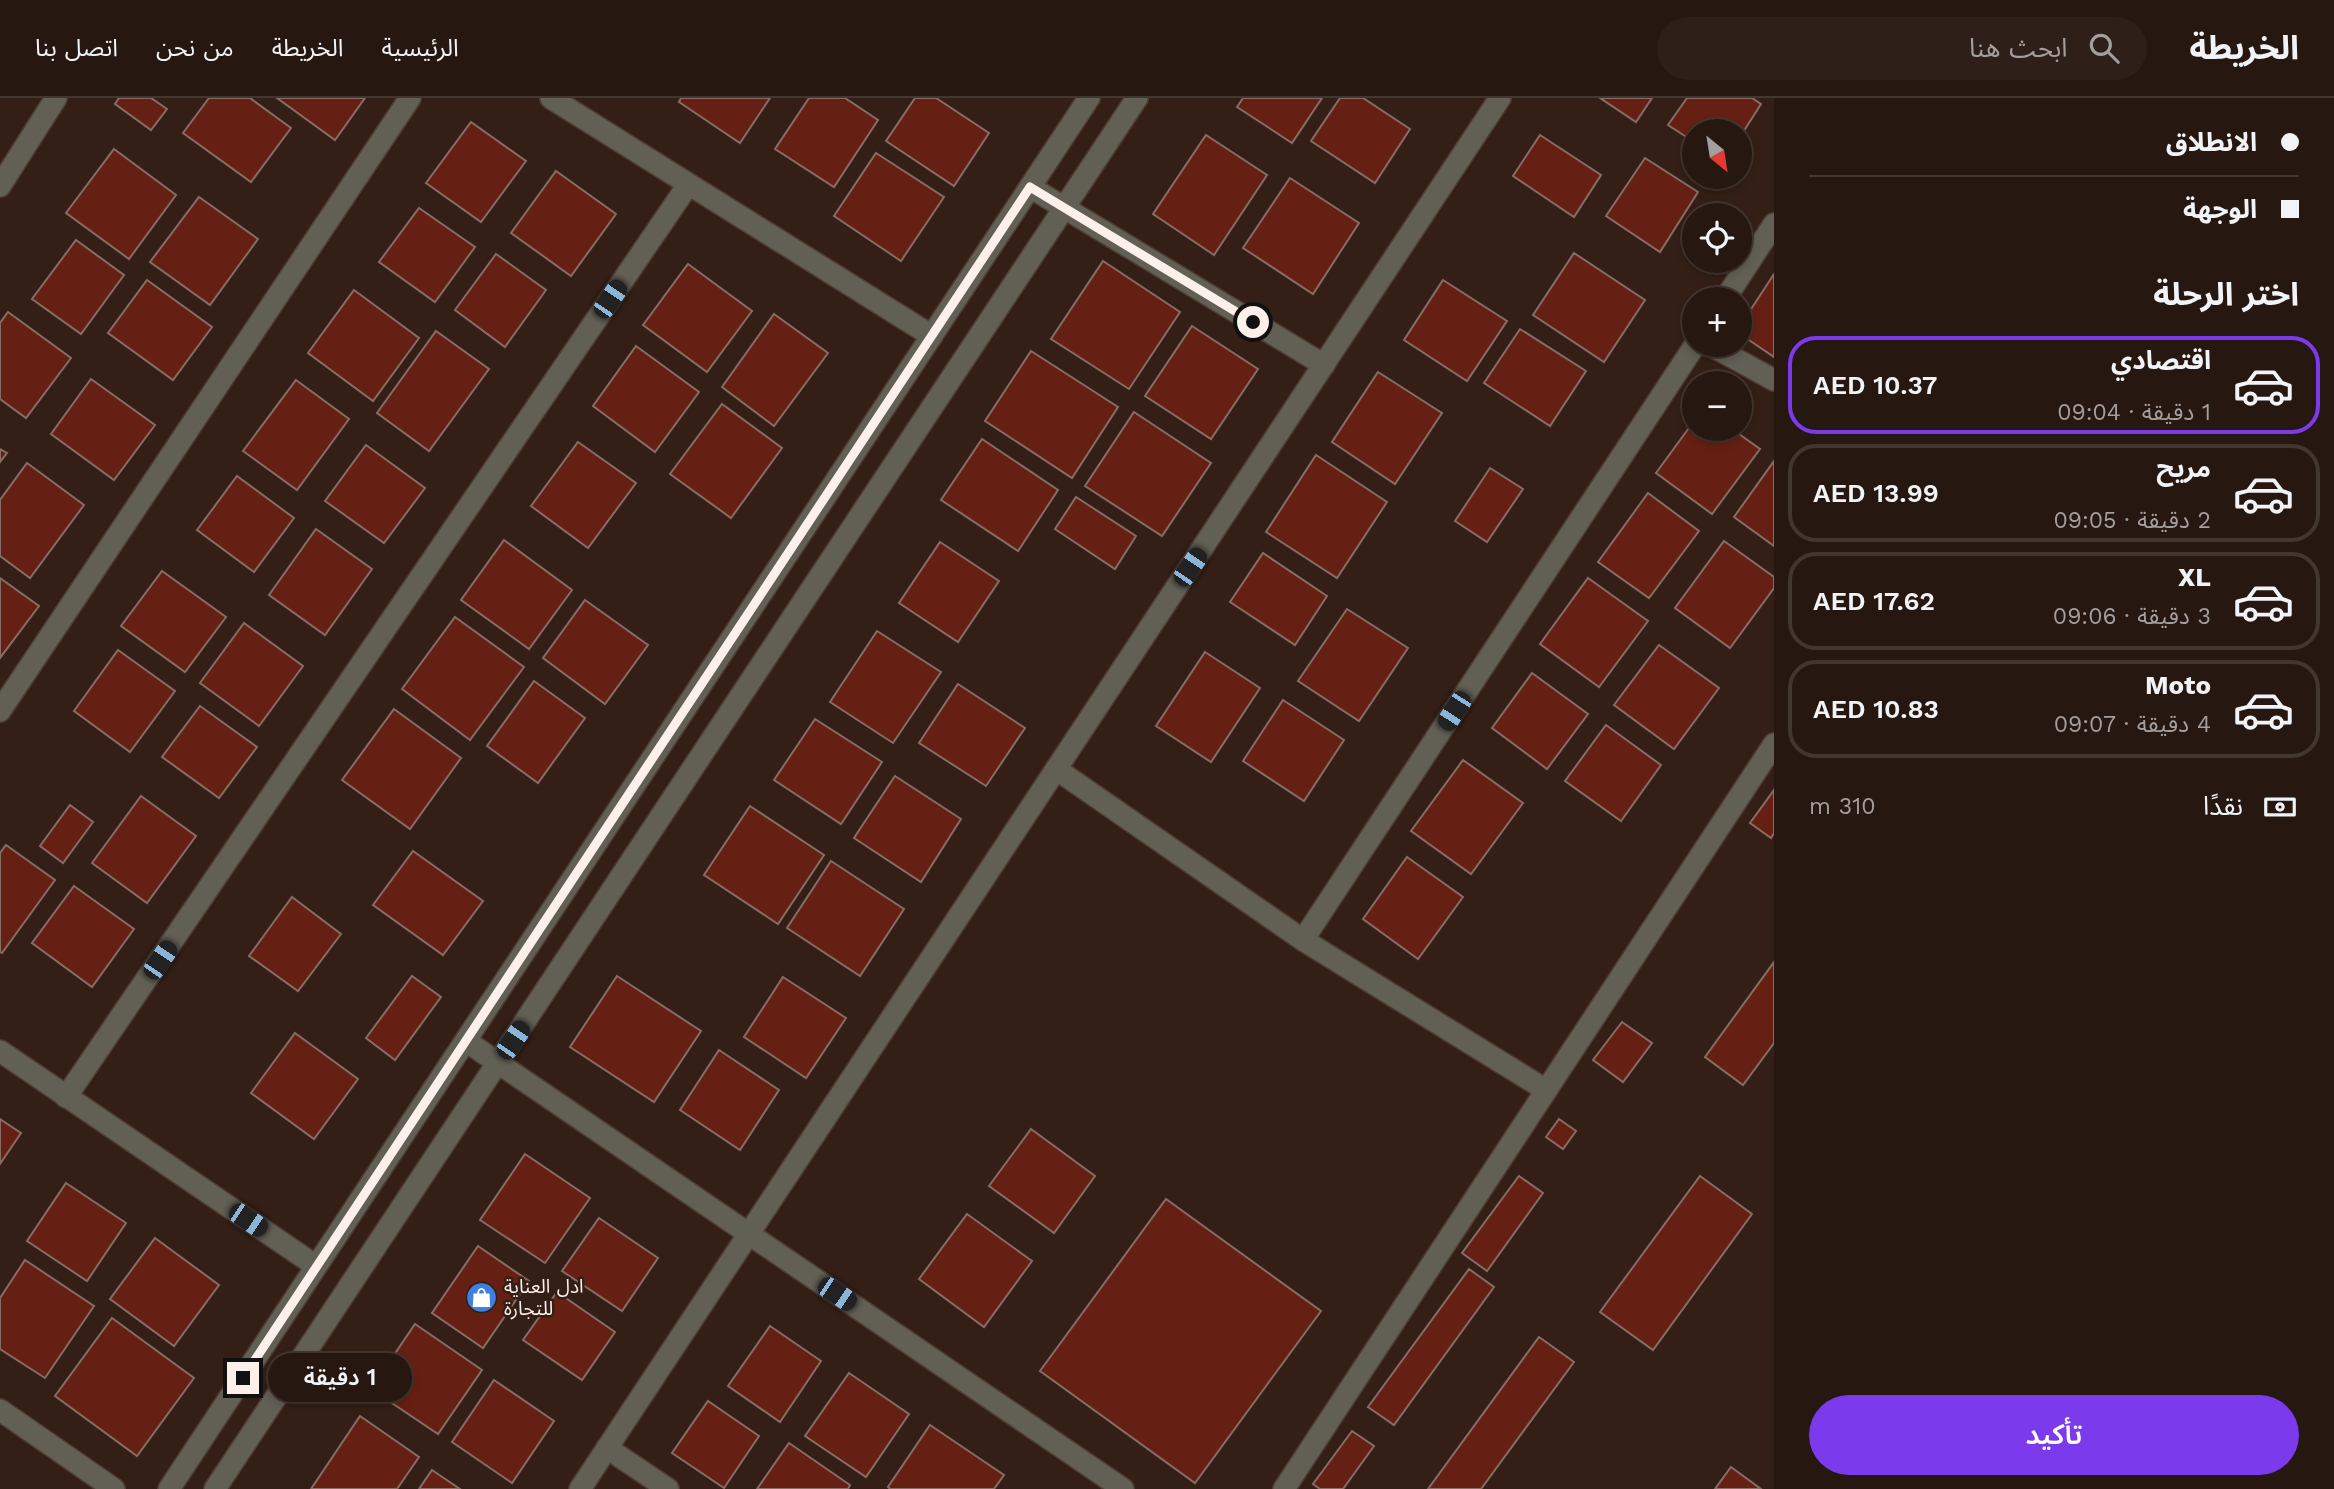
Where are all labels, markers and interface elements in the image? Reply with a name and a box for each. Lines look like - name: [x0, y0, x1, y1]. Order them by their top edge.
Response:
- search box: [1657, 17, 2147, 80]
- text: الخريطة: [2189, 28, 2299, 67]
- icon: search: [2085, 29, 2123, 67]
- text: ابحث هنا: [1969, 33, 2067, 63]
- text: اتصل بنا: [35, 34, 118, 62]
- text: من نحن: [156, 34, 234, 62]
- text: الخريطة: [272, 34, 344, 62]
- text: الرئيسية: [382, 34, 459, 62]
- north arrow: [1682, 119, 1752, 189]
- map controls: [1682, 119, 1752, 441]
- text: الانطلاق: [2166, 127, 2257, 157]
- text: الوجهة: [2183, 194, 2257, 224]
- button: locate: [1682, 203, 1752, 273]
- text: اختر الرحلة: [2153, 275, 2299, 313]
- car: [590, 276, 631, 322]
- button: +: [1682, 287, 1752, 357]
- route start: [1237, 306, 1269, 338]
- text: اقتصادي: [2111, 345, 2211, 375]
- icon: car: [2232, 354, 2295, 417]
- text: AED 10.37: [1813, 370, 1937, 400]
- button: −: [1682, 371, 1752, 441]
- text: 1 دقيقة · 09:04: [2057, 399, 2211, 426]
- text: مريح: [2156, 453, 2211, 483]
- icon: car: [2232, 462, 2295, 525]
- text: AED 13.99: [1813, 478, 1939, 508]
- text: 2 دقيقة · 09:05: [2053, 507, 2211, 534]
- car: [1170, 544, 1211, 590]
- text: XL: [2178, 562, 2211, 592]
- icon: car: [2232, 570, 2295, 633]
- text: AED 17.62: [1813, 586, 1935, 616]
- text: 3 دقيقة · 09:06: [2053, 603, 2211, 630]
- text: Moto: [2145, 670, 2211, 700]
- icon: car: [2232, 678, 2295, 741]
- car: [1434, 688, 1475, 734]
- text: AED 10.83: [1813, 694, 1939, 724]
- text: 4 دقيقة · 09:07: [2054, 711, 2211, 738]
- icon: cash: [2261, 788, 2299, 826]
- text: نقدًا: [2203, 791, 2243, 821]
- text: 310 m: [1809, 793, 1875, 820]
- car: [140, 937, 181, 983]
- car: [493, 1017, 534, 1063]
- car: [225, 1200, 272, 1240]
- car: [814, 1274, 861, 1314]
- place label: ادل العناية للتجارة: [504, 1275, 584, 1320]
- shop icon: ادل العناية للتجارة: [464, 1280, 498, 1314]
- callout: 1 دقيقة: [268, 1354, 411, 1402]
- route end: [227, 1362, 259, 1394]
- text: 1 دقيقة: [304, 1364, 376, 1391]
- button: تأكيد: [1809, 1395, 2299, 1475]

